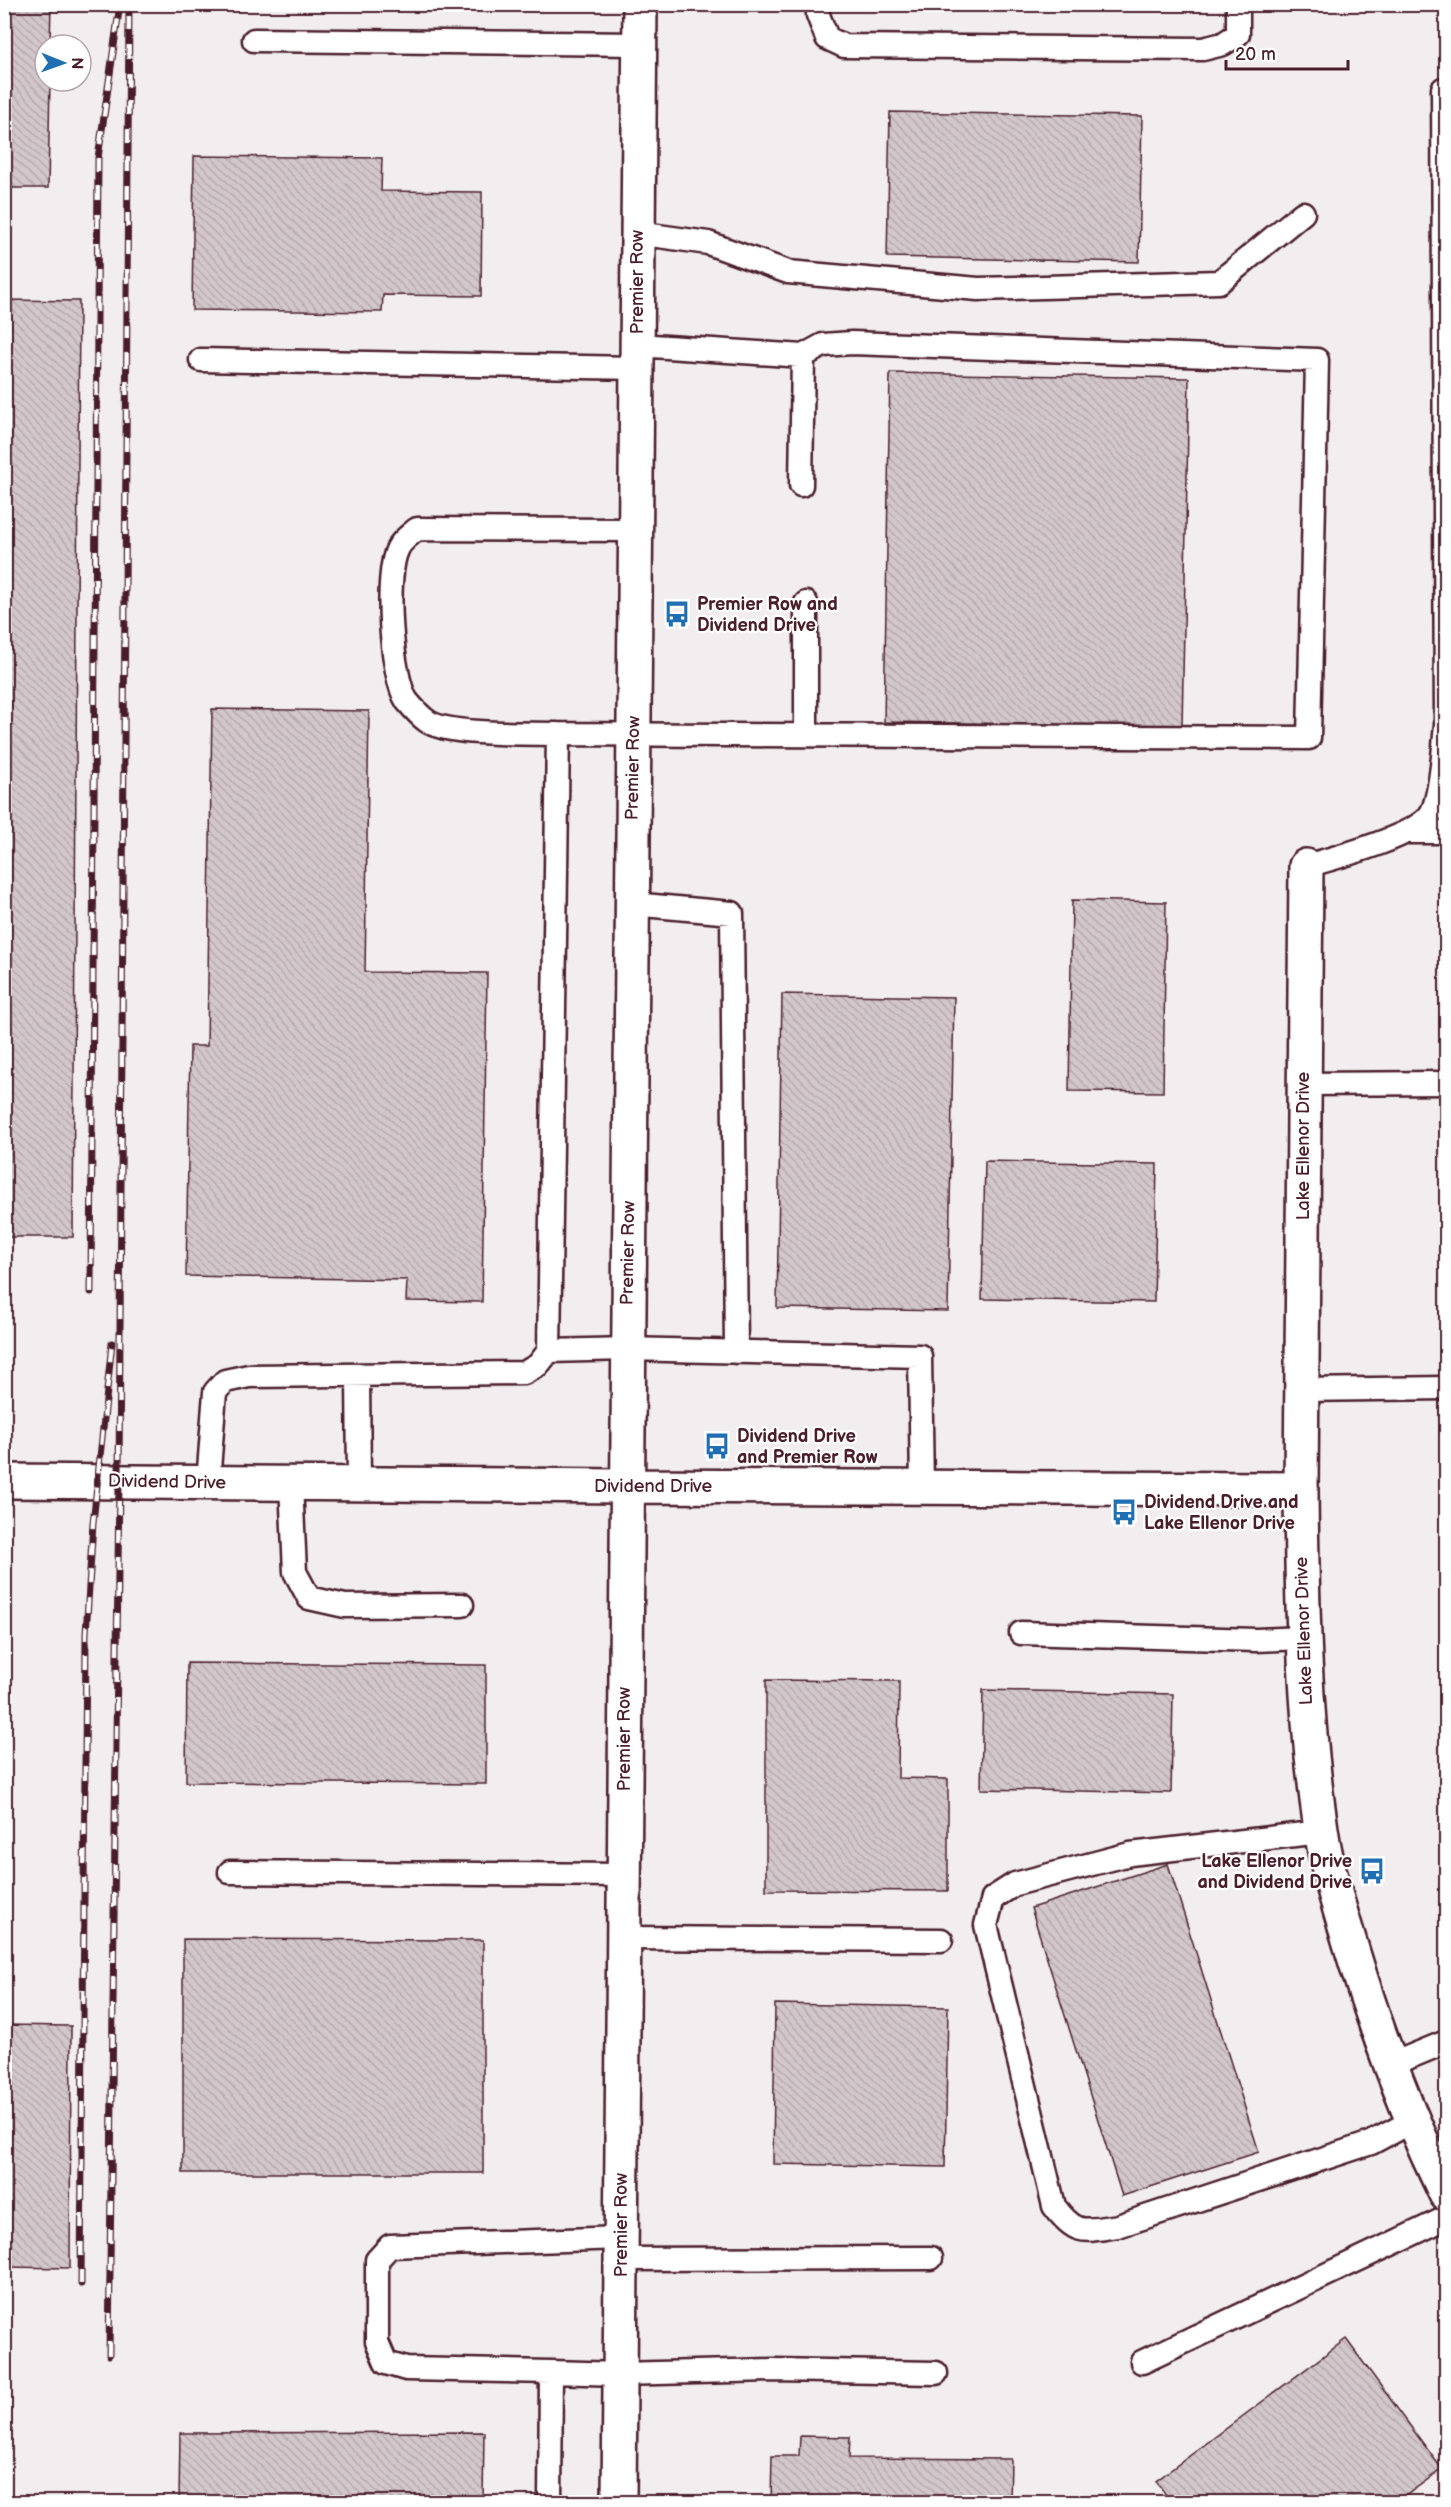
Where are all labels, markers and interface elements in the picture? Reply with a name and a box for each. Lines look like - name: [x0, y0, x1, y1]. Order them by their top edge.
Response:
- north arrow: [33, 33, 93, 93]
- scale bar: [1226, 33, 1348, 71]
- text: 20 m: [1235, 44, 1276, 65]
- text: N: [67, 57, 86, 69]
- street label: Premier Row: [627, 230, 648, 334]
- place label: Premier Row and Dividend Drive: [697, 594, 838, 636]
- bus stop icon: Premier Row and Dividend Drive: [662, 599, 692, 629]
- street label: Premier Row: [622, 716, 644, 820]
- street label: Lake Ellenor Drive: [1293, 1071, 1314, 1220]
- street label: Premier Row: [617, 1201, 639, 1305]
- place label: Dividend Drive and Premier Row: [737, 1426, 878, 1468]
- bus stop icon: Dividend Drive and Premier Row: [702, 1431, 732, 1461]
- street label: Dividend Drive: [108, 1470, 227, 1494]
- street label: Dividend Drive: [594, 1476, 712, 1497]
- place label: Dividend Drive and Lake Ellenor Drive: [1144, 1492, 1299, 1534]
- bus stop icon: Dividend Drive and Lake Ellenor Drive: [1109, 1497, 1139, 1527]
- street label: Lake Ellenor Drive: [1291, 1556, 1317, 1706]
- street label: Premier Row: [614, 1687, 635, 1791]
- place label: Lake Ellenor Drive and Dividend Drive: [1197, 1851, 1352, 1893]
- bus stop icon: Lake Ellenor Drive and Dividend Drive: [1357, 1856, 1387, 1886]
- street label: Premier Row: [611, 2173, 632, 2277]

